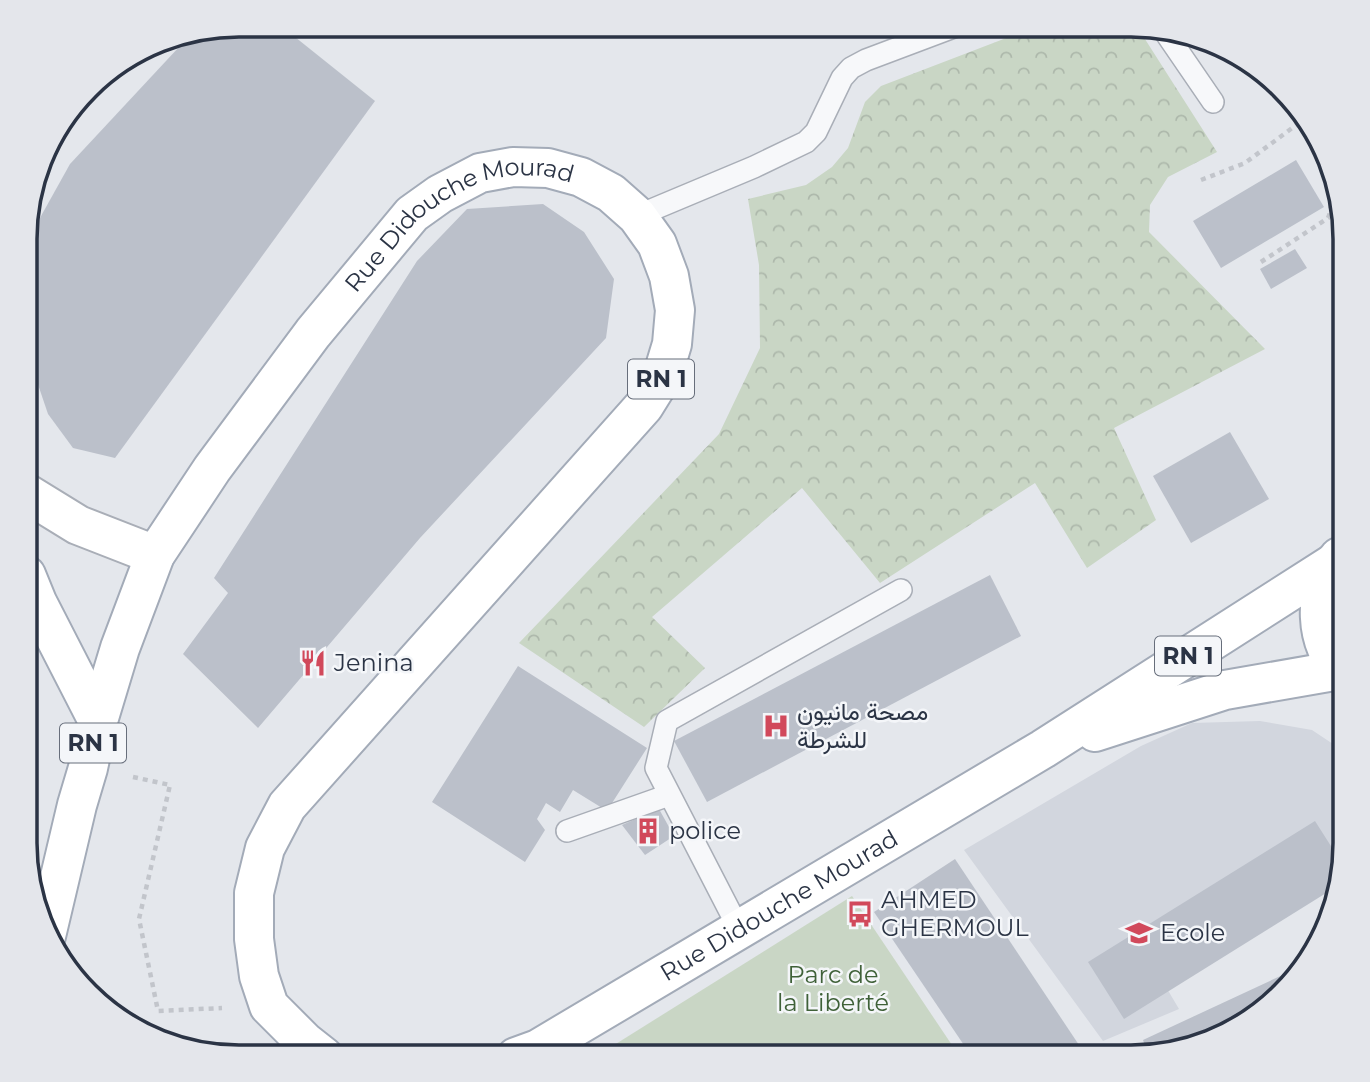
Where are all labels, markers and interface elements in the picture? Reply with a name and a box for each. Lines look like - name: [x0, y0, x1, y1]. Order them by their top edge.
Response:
- street label: Rue Didouche Mourad: [338, 151, 577, 298]
- road number: RN 1: [628, 360, 694, 398]
- road number: RN 1: [1155, 636, 1221, 676]
- restaurant icon: Jenina: [298, 648, 328, 678]
- place label: Jenina: [333, 648, 414, 677]
- place label: مصحة مانيون للشرطة: [797, 697, 928, 755]
- hospital icon: مصحة مانيون للشرطة: [761, 711, 791, 741]
- road number: RN 1: [60, 723, 126, 762]
- building icon: police: [633, 816, 663, 846]
- place label: police: [669, 816, 741, 845]
- street label: Rue Didouche Mourad: [655, 823, 903, 987]
- place label: AHMED GHERMOUL: [881, 885, 1029, 942]
- bus stop icon: AHMED GHERMOUL: [845, 899, 875, 929]
- school or university icon: Ecole: [1124, 918, 1154, 948]
- place label: Ecole: [1160, 918, 1225, 947]
- park label: Parc de la Liberté: [777, 960, 889, 1017]

